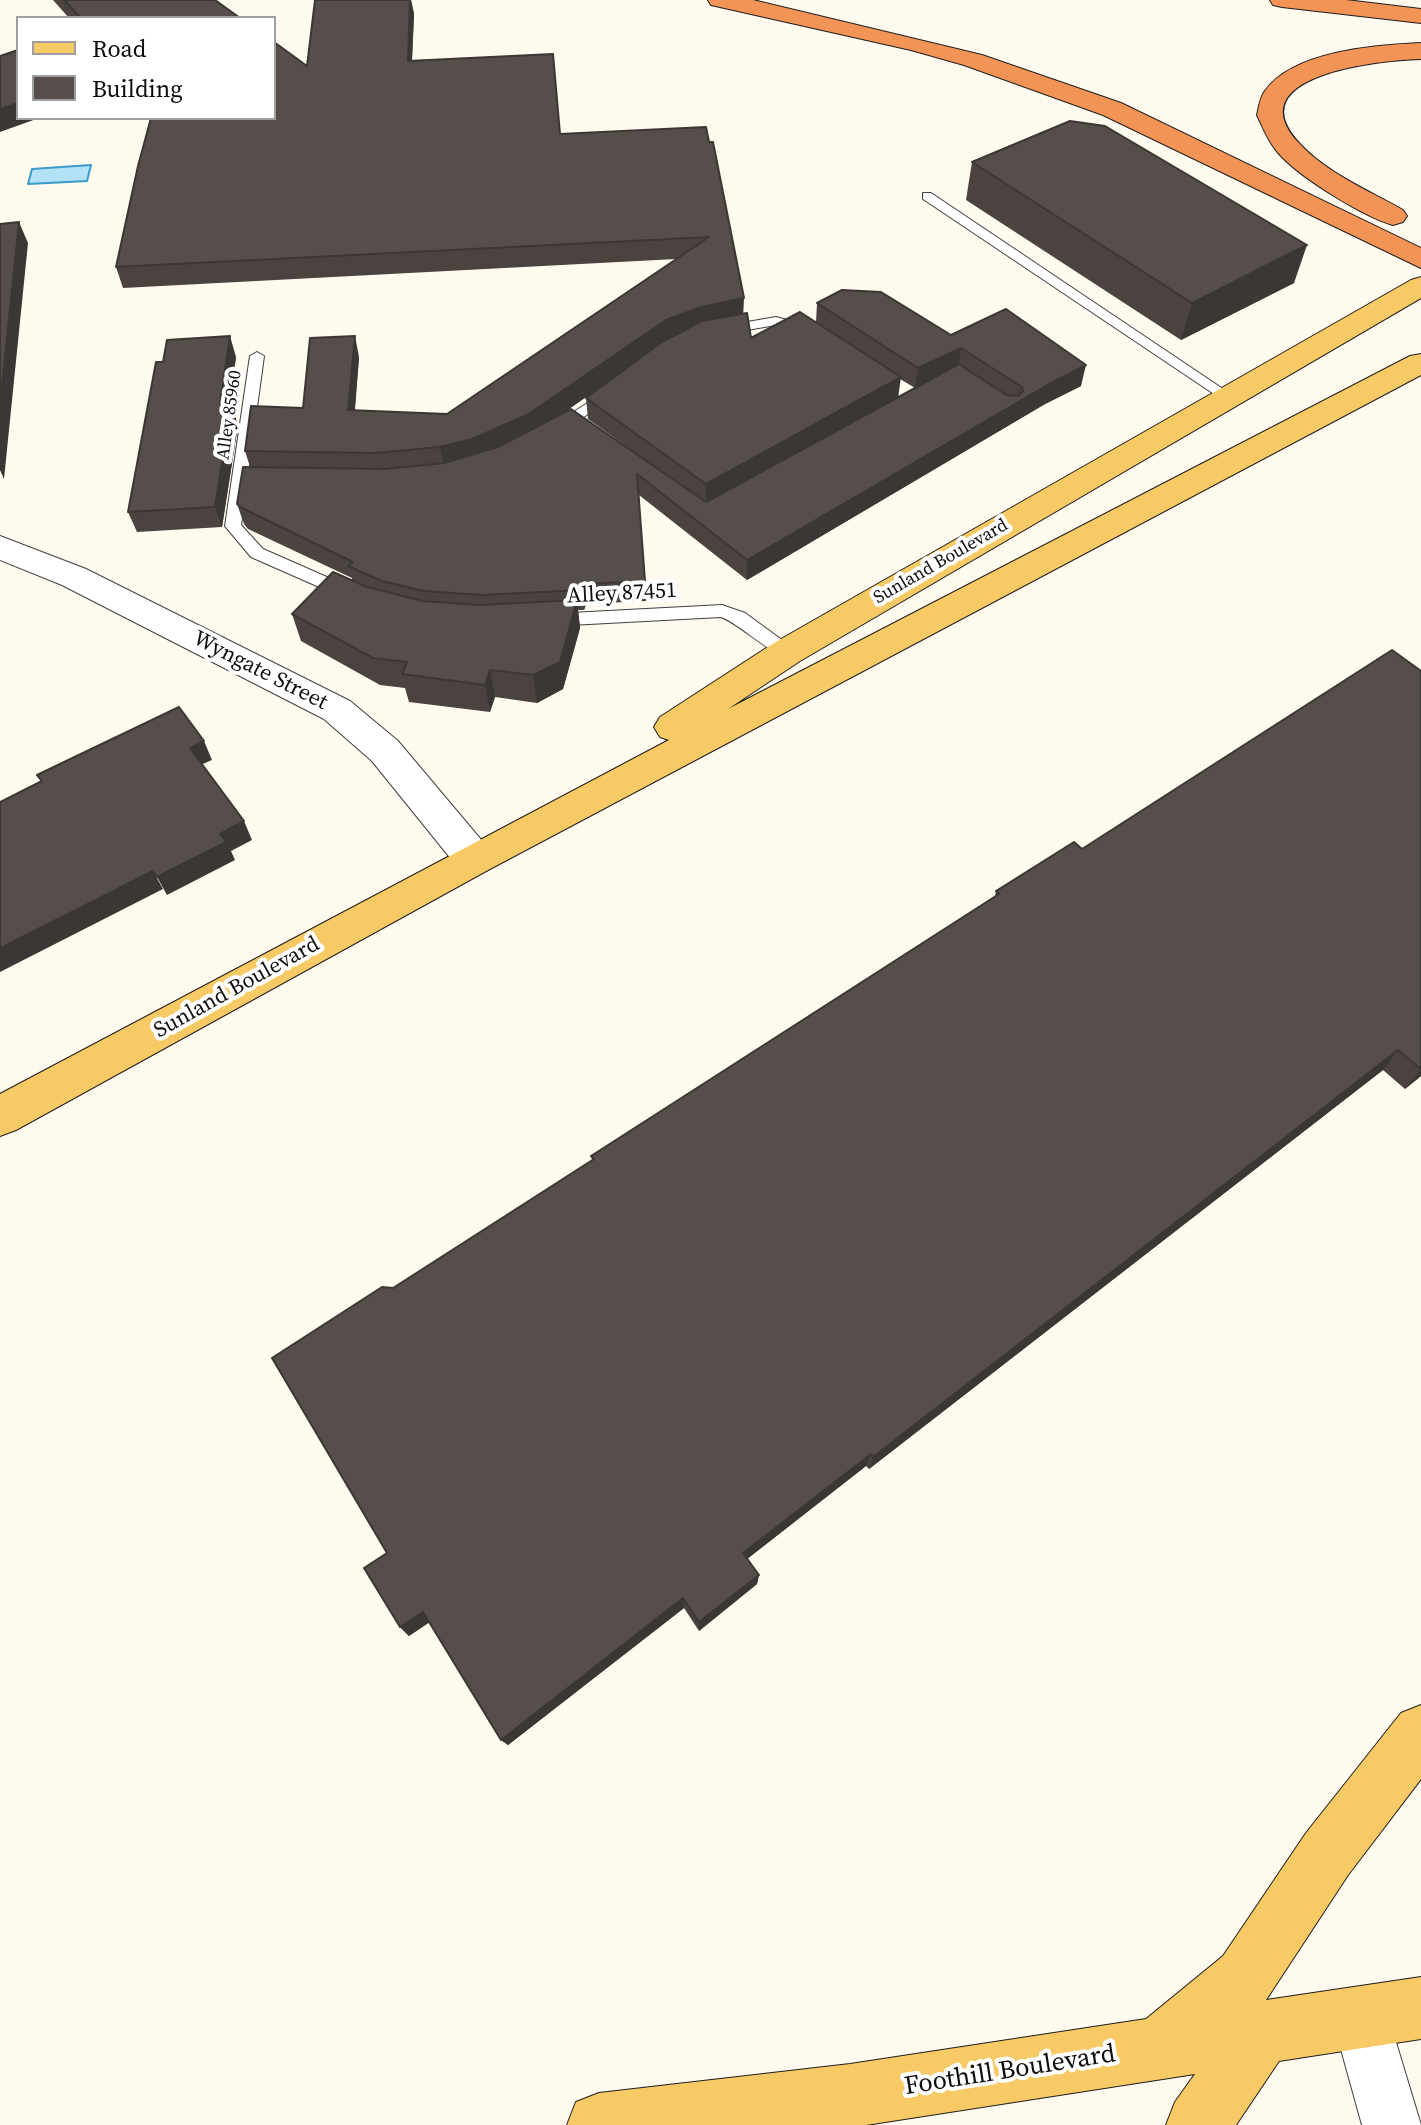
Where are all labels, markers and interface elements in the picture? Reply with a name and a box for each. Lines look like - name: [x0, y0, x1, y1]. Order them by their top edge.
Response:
- legend: [16, 16, 276, 120]
- text: Road: [92, 32, 146, 65]
- text: Building: [92, 72, 183, 105]
- street label: Alley 85960: [213, 369, 247, 461]
- street label: Sunland Boulevard: [870, 515, 1012, 609]
- street label: Alley 87451: [566, 578, 678, 610]
- street label: Wyngate Street: [188, 626, 332, 716]
- street label: Sunland Boulevard: [150, 932, 324, 1044]
- street label: Foothill Boulevard: [902, 2039, 1118, 2103]

